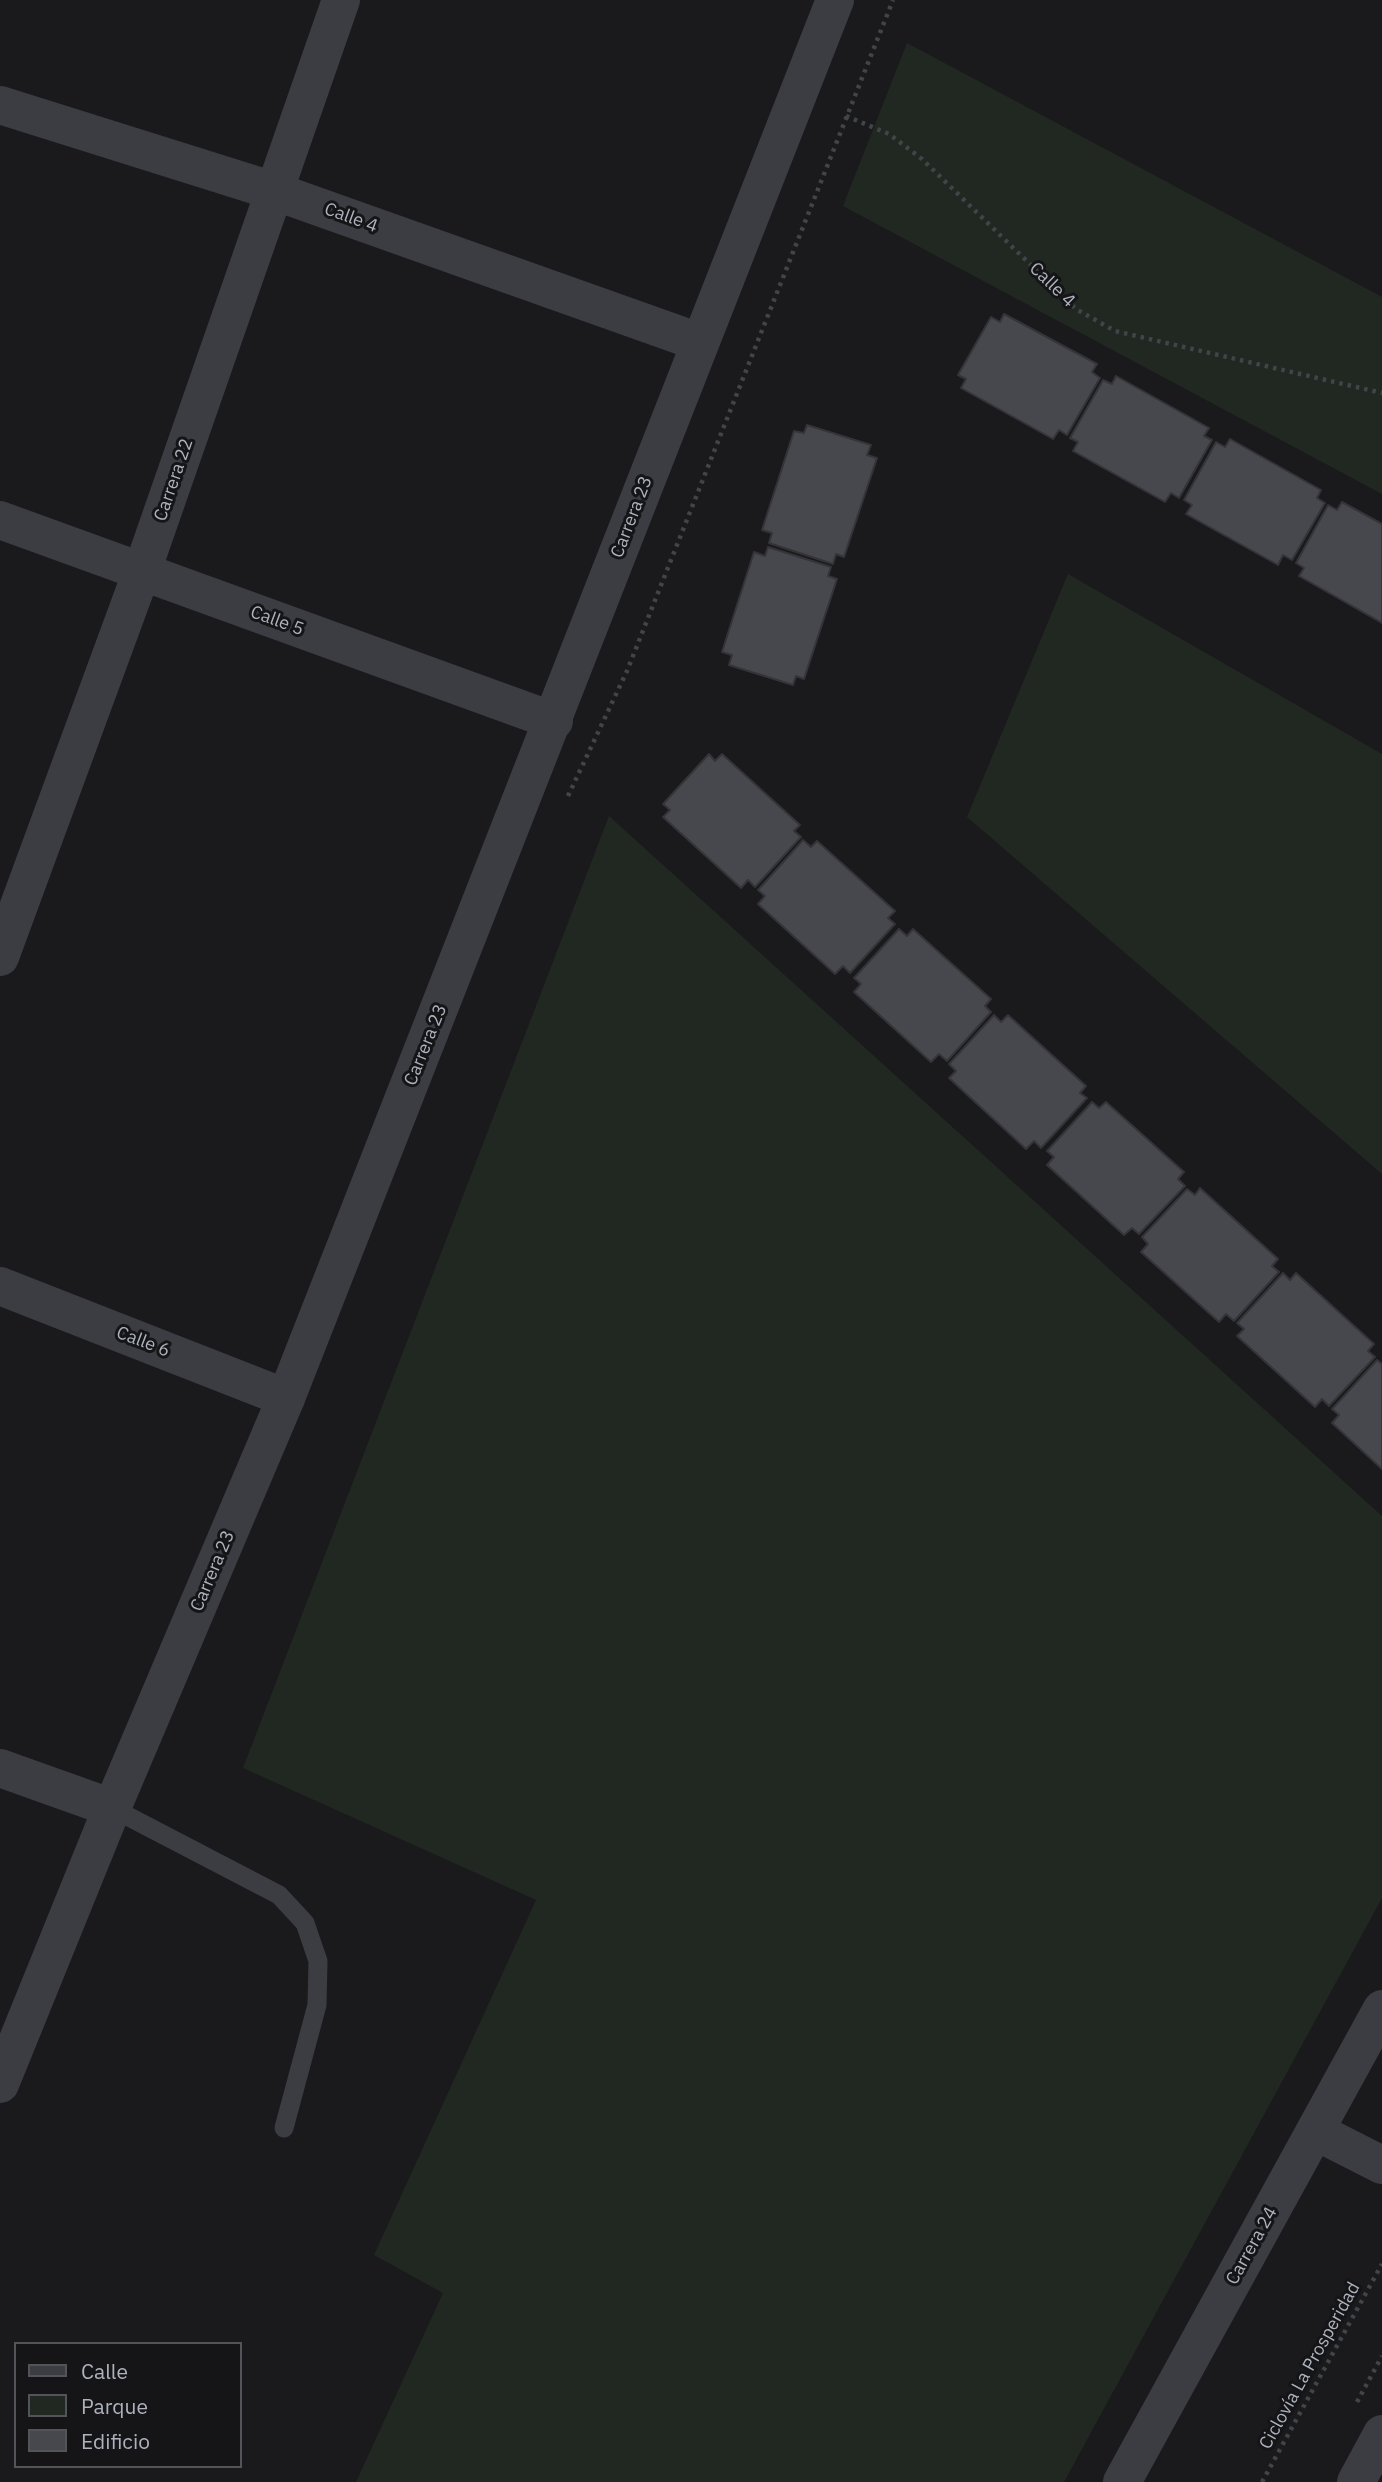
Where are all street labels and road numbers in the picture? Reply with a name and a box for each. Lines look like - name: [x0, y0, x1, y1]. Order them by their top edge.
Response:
- street label: Calle 4: [321, 198, 381, 238]
- street label: Calle 4: [1025, 258, 1079, 312]
- street label: Carrera 22: [150, 436, 198, 524]
- street label: Carrera 23: [607, 473, 657, 561]
- street label: Calle 5: [247, 601, 307, 641]
- street label: Carrera 23: [400, 1001, 452, 1089]
- street label: Calle 6: [113, 1322, 173, 1362]
- street label: Carrera 23: [186, 1527, 240, 1615]
- street label: Carrera 24: [1222, 2203, 1282, 2289]
- street label: Ciclovía La Prosperidad: [1255, 2279, 1365, 2453]

